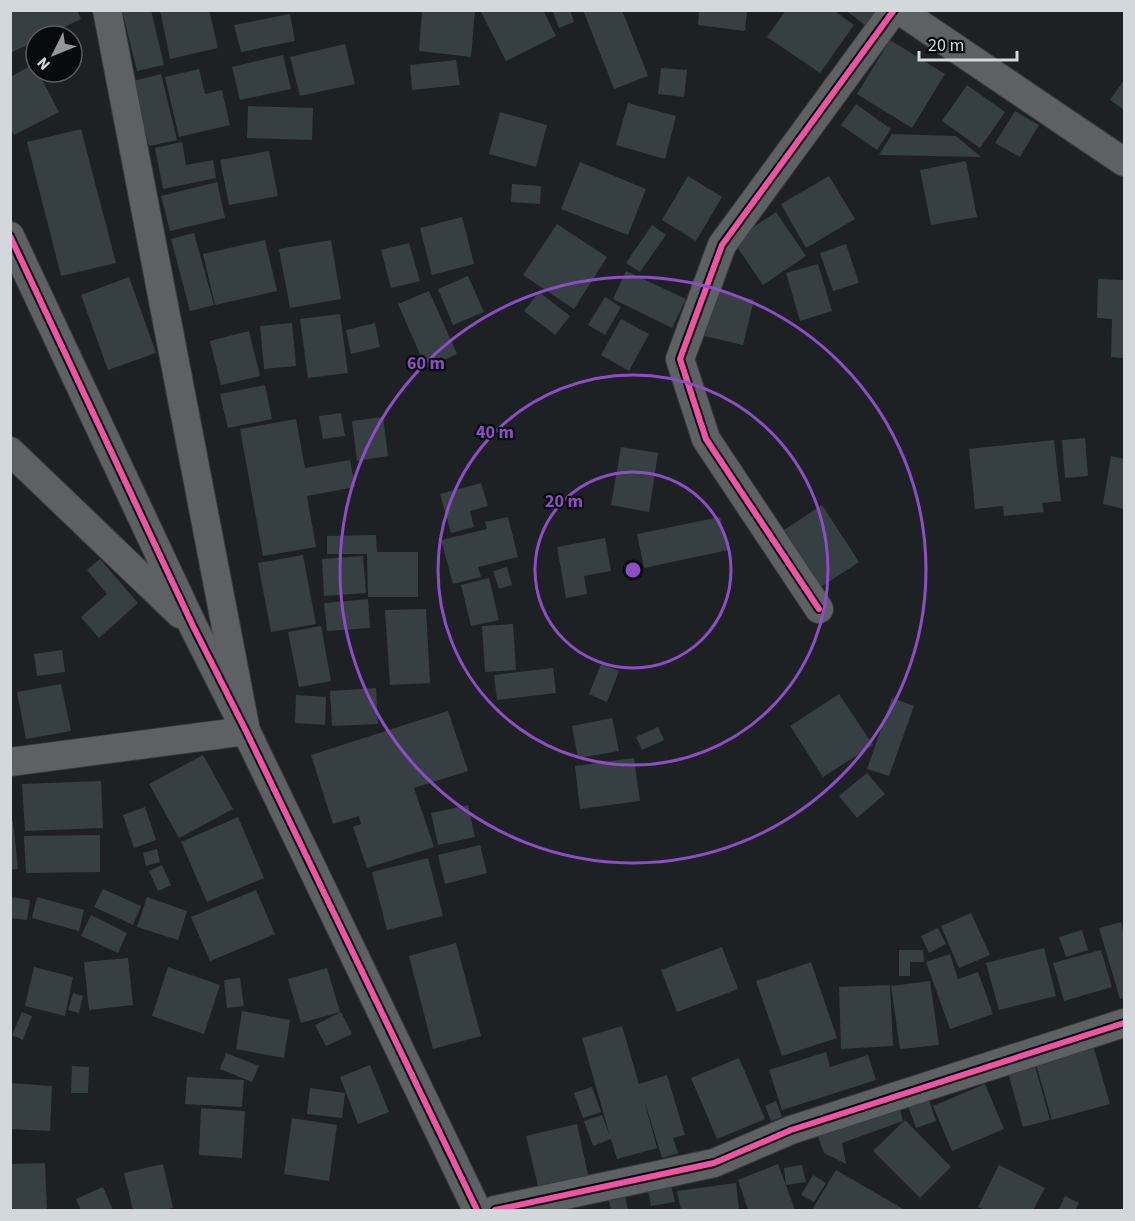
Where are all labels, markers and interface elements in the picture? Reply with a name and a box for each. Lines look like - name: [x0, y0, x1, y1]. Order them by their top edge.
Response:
- north arrow: [24, 24, 84, 84]
- scale bar: [919, 24, 1016, 62]
- text: 20 m: [928, 33, 964, 58]
- text: N: [32, 52, 55, 75]
- text: 60 m: [407, 351, 445, 376]
- text: 40 m: [476, 420, 514, 445]
- text: 20 m: [545, 489, 583, 514]
- centre of rings: [623, 560, 643, 580]

